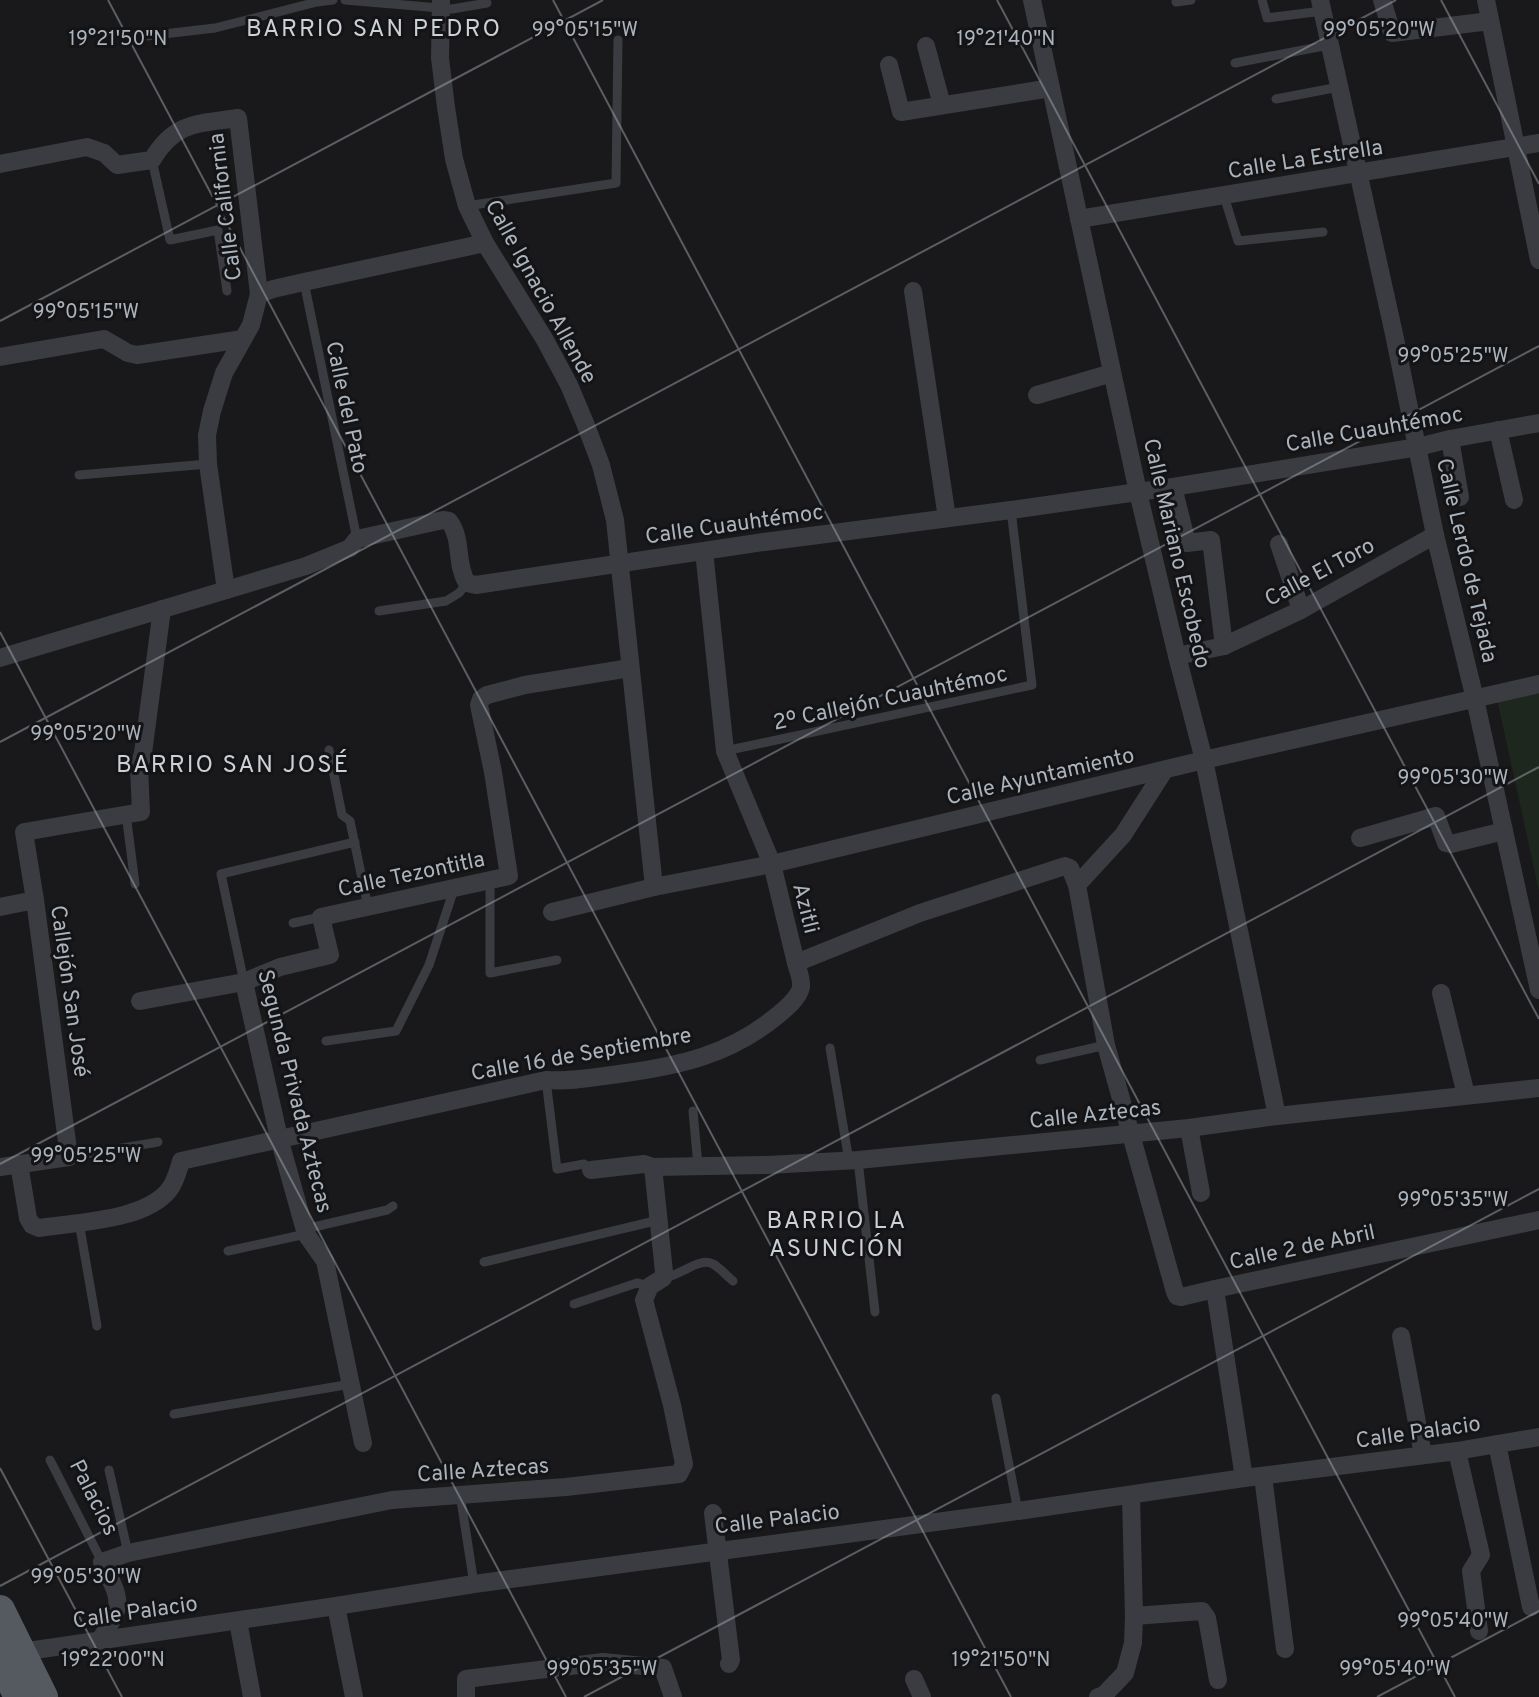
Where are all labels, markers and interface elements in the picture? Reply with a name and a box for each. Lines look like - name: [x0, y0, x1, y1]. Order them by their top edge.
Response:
- district label: BARRIO SAN PEDRO: [246, 15, 502, 45]
- text: 99°05'15"W: [532, 18, 638, 44]
- text: 99°05'20"W: [1323, 18, 1435, 44]
- text: 19°21'50"N: [69, 27, 168, 53]
- text: 19°21'40"N: [956, 27, 1056, 53]
- street label: Calle California: [204, 131, 249, 282]
- street label: Calle La Estrella: [1226, 135, 1385, 186]
- street label: Calle Ignacio Allende: [478, 196, 602, 389]
- text: 99°05'15"W: [33, 300, 139, 326]
- street label: Calle del Pato: [318, 339, 373, 476]
- text: 99°05'25"W: [1397, 344, 1509, 370]
- street label: Calle Cuauhtémoc: [1284, 402, 1465, 459]
- street label: Calle Mariano Escobedo: [1136, 436, 1215, 671]
- street label: Calle Lerdo de Tejada: [1429, 456, 1502, 665]
- street label: Calle Cuauhtémoc: [644, 500, 825, 551]
- street label: Calle El Toro: [1260, 533, 1380, 614]
- street label: 2º Callejón Cuauhtémoc: [771, 661, 1010, 737]
- text: 99°05'20"W: [30, 722, 142, 748]
- street label: Calle Ayuntamiento: [944, 743, 1137, 812]
- district label: BARRIO SAN JOSÉ: [116, 749, 350, 781]
- text: 99°05'30"W: [1397, 766, 1509, 792]
- street label: Calle Tezontitla: [335, 847, 488, 904]
- street label: Azitli: [785, 881, 824, 937]
- street label: Callejón San José: [43, 904, 94, 1079]
- street label: Segunda Privada Aztecas: [250, 967, 337, 1216]
- street label: Calle 16 de Septiembre: [469, 1023, 694, 1088]
- street label: Calle Aztecas: [1028, 1095, 1163, 1136]
- text: 99°05'25"W: [30, 1144, 142, 1170]
- text: 99°05'35"W: [1398, 1188, 1508, 1214]
- district label: BARRIO LA ASUNCIÓN: [767, 1207, 907, 1265]
- street label: Calle 2 de Abril: [1227, 1220, 1378, 1277]
- street label: Calle Palacio: [1354, 1411, 1483, 1456]
- street label: Calle Aztecas: [416, 1453, 550, 1490]
- street label: Palacios: [62, 1456, 123, 1541]
- street label: Calle Palacio: [713, 1499, 841, 1542]
- text: 99°05'30"W: [30, 1565, 142, 1591]
- street label: Calle Palacio: [71, 1591, 200, 1636]
- text: 99°05'40"W: [1397, 1609, 1509, 1635]
- text: 19°22'00"N: [61, 1648, 165, 1674]
- text: 19°21'50"N: [952, 1648, 1051, 1674]
- text: 99°05'35"W: [547, 1657, 657, 1683]
- text: 99°05'40"W: [1339, 1657, 1451, 1683]

